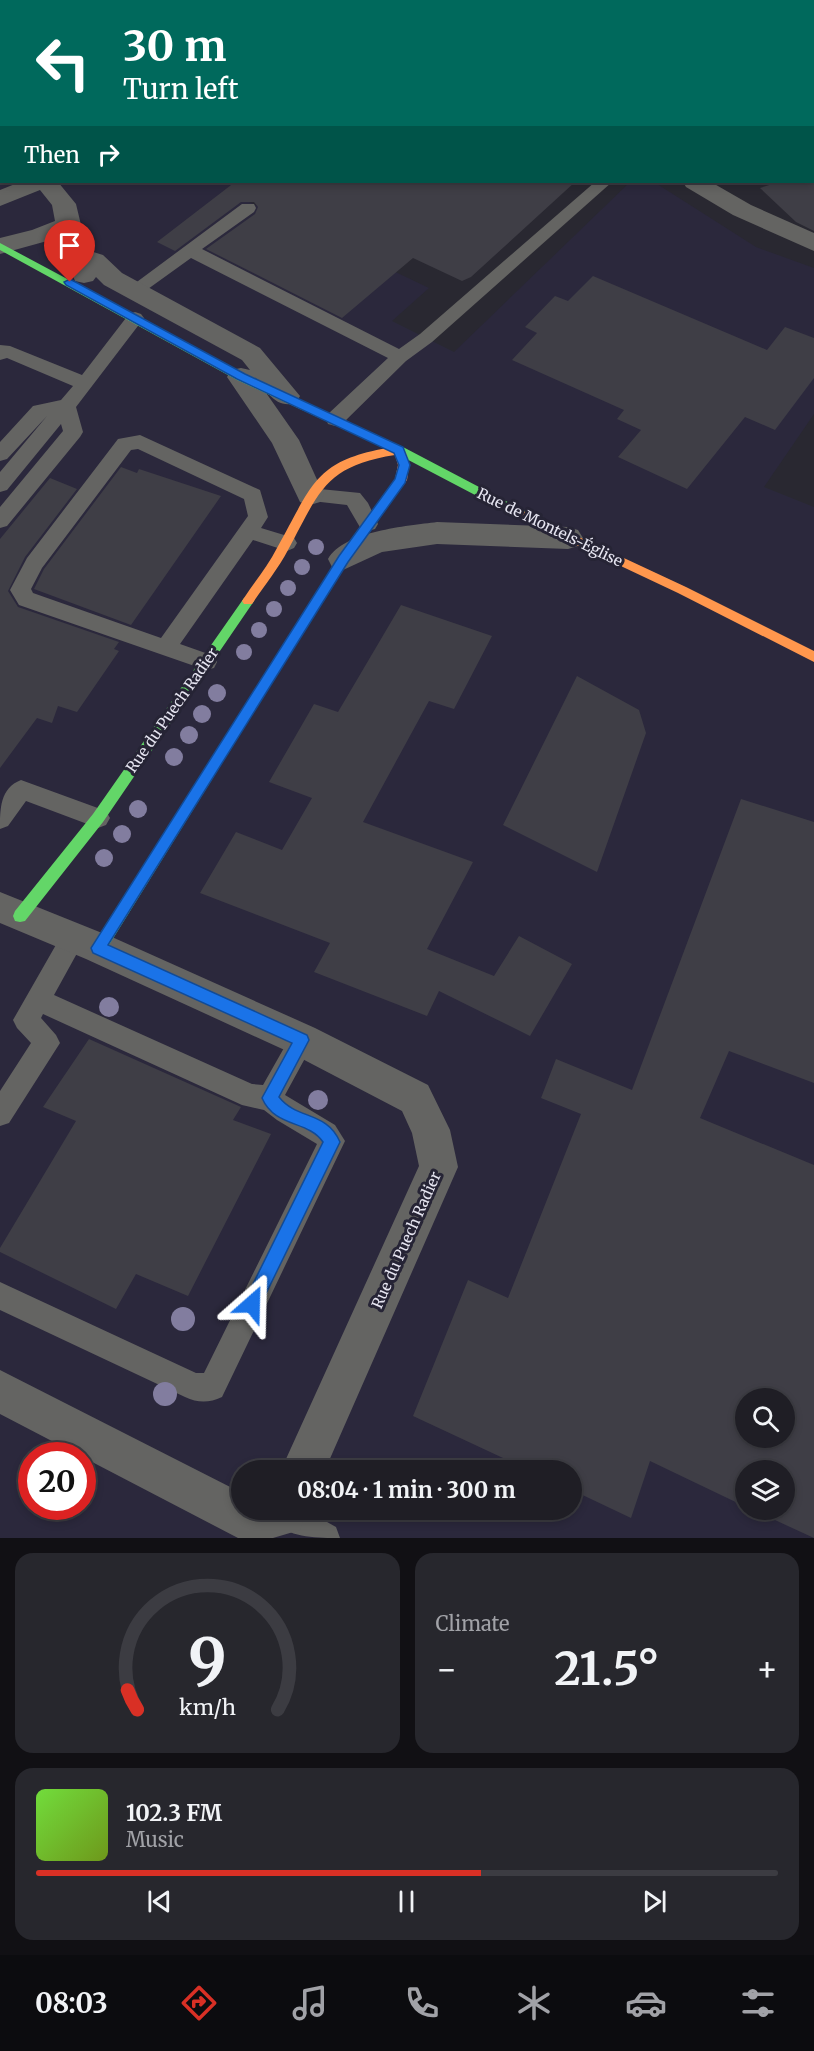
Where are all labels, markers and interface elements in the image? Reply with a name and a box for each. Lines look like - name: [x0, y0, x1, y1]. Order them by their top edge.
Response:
- text: 30 m: [123, 20, 227, 72]
- icon: left: [24, 24, 102, 102]
- text: Turn left: [123, 72, 238, 106]
- icon: right: [92, 138, 125, 171]
- text: Then: [24, 141, 80, 169]
- pin: [44, 220, 95, 282]
- icon: arrive: [53, 229, 86, 262]
- street label: Rue de Montels-Église: [474, 483, 626, 571]
- street label: Rue du Puech Radier: [122, 644, 222, 776]
- street label: Rue du Puech Radier: [367, 1168, 445, 1311]
- position arrow: [220, 1272, 284, 1336]
- map controls: [735, 1388, 795, 1520]
- button: search: [735, 1388, 795, 1448]
- speed limit sign: 20: [18, 1442, 96, 1520]
- button: layers: [735, 1460, 795, 1520]
- text: 08:04 · 1 min · 300 m: [297, 1476, 516, 1504]
- text: Climate: [436, 1611, 510, 1636]
- text: 9: [188, 1623, 227, 1701]
- text: 21.5°: [554, 1641, 659, 1697]
- text: −: [436, 1649, 458, 1690]
- text: +: [756, 1649, 778, 1690]
- text: km/h: [179, 1694, 236, 1721]
- text: 102.3 FM: [126, 1799, 222, 1827]
- text: Music: [126, 1827, 184, 1852]
- icon: previous: [143, 1885, 176, 1918]
- icon: pause: [390, 1885, 423, 1918]
- icon: next: [638, 1885, 671, 1918]
- icon: directions: [178, 1982, 220, 2024]
- icon: music: [289, 1982, 331, 2024]
- icon: phone: [401, 1982, 443, 2024]
- icon: climate: [513, 1982, 555, 2024]
- icon: car: [625, 1982, 667, 2024]
- icon: filters: [737, 1982, 779, 2024]
- text: 08:03: [35, 1986, 108, 2020]

